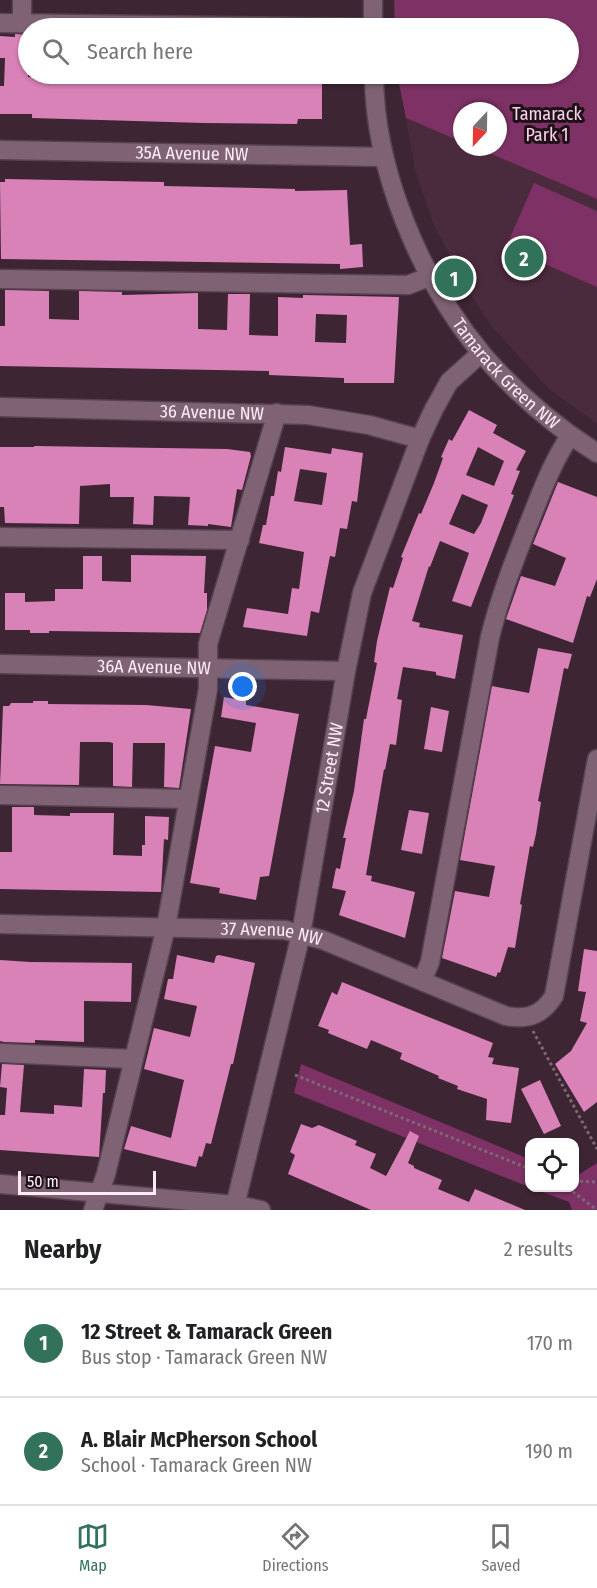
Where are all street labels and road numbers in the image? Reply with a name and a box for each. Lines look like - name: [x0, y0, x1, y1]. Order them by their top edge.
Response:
- street label: 35A Avenue NW: [135, 141, 249, 166]
- street label: Tamarack Green NW: [448, 314, 564, 434]
- street label: 36 Avenue NW: [160, 400, 265, 425]
- street label: 36A Avenue NW: [97, 655, 211, 679]
- street label: 12 Street NW: [311, 721, 348, 816]
- street label: 37 Avenue NW: [221, 918, 325, 950]

